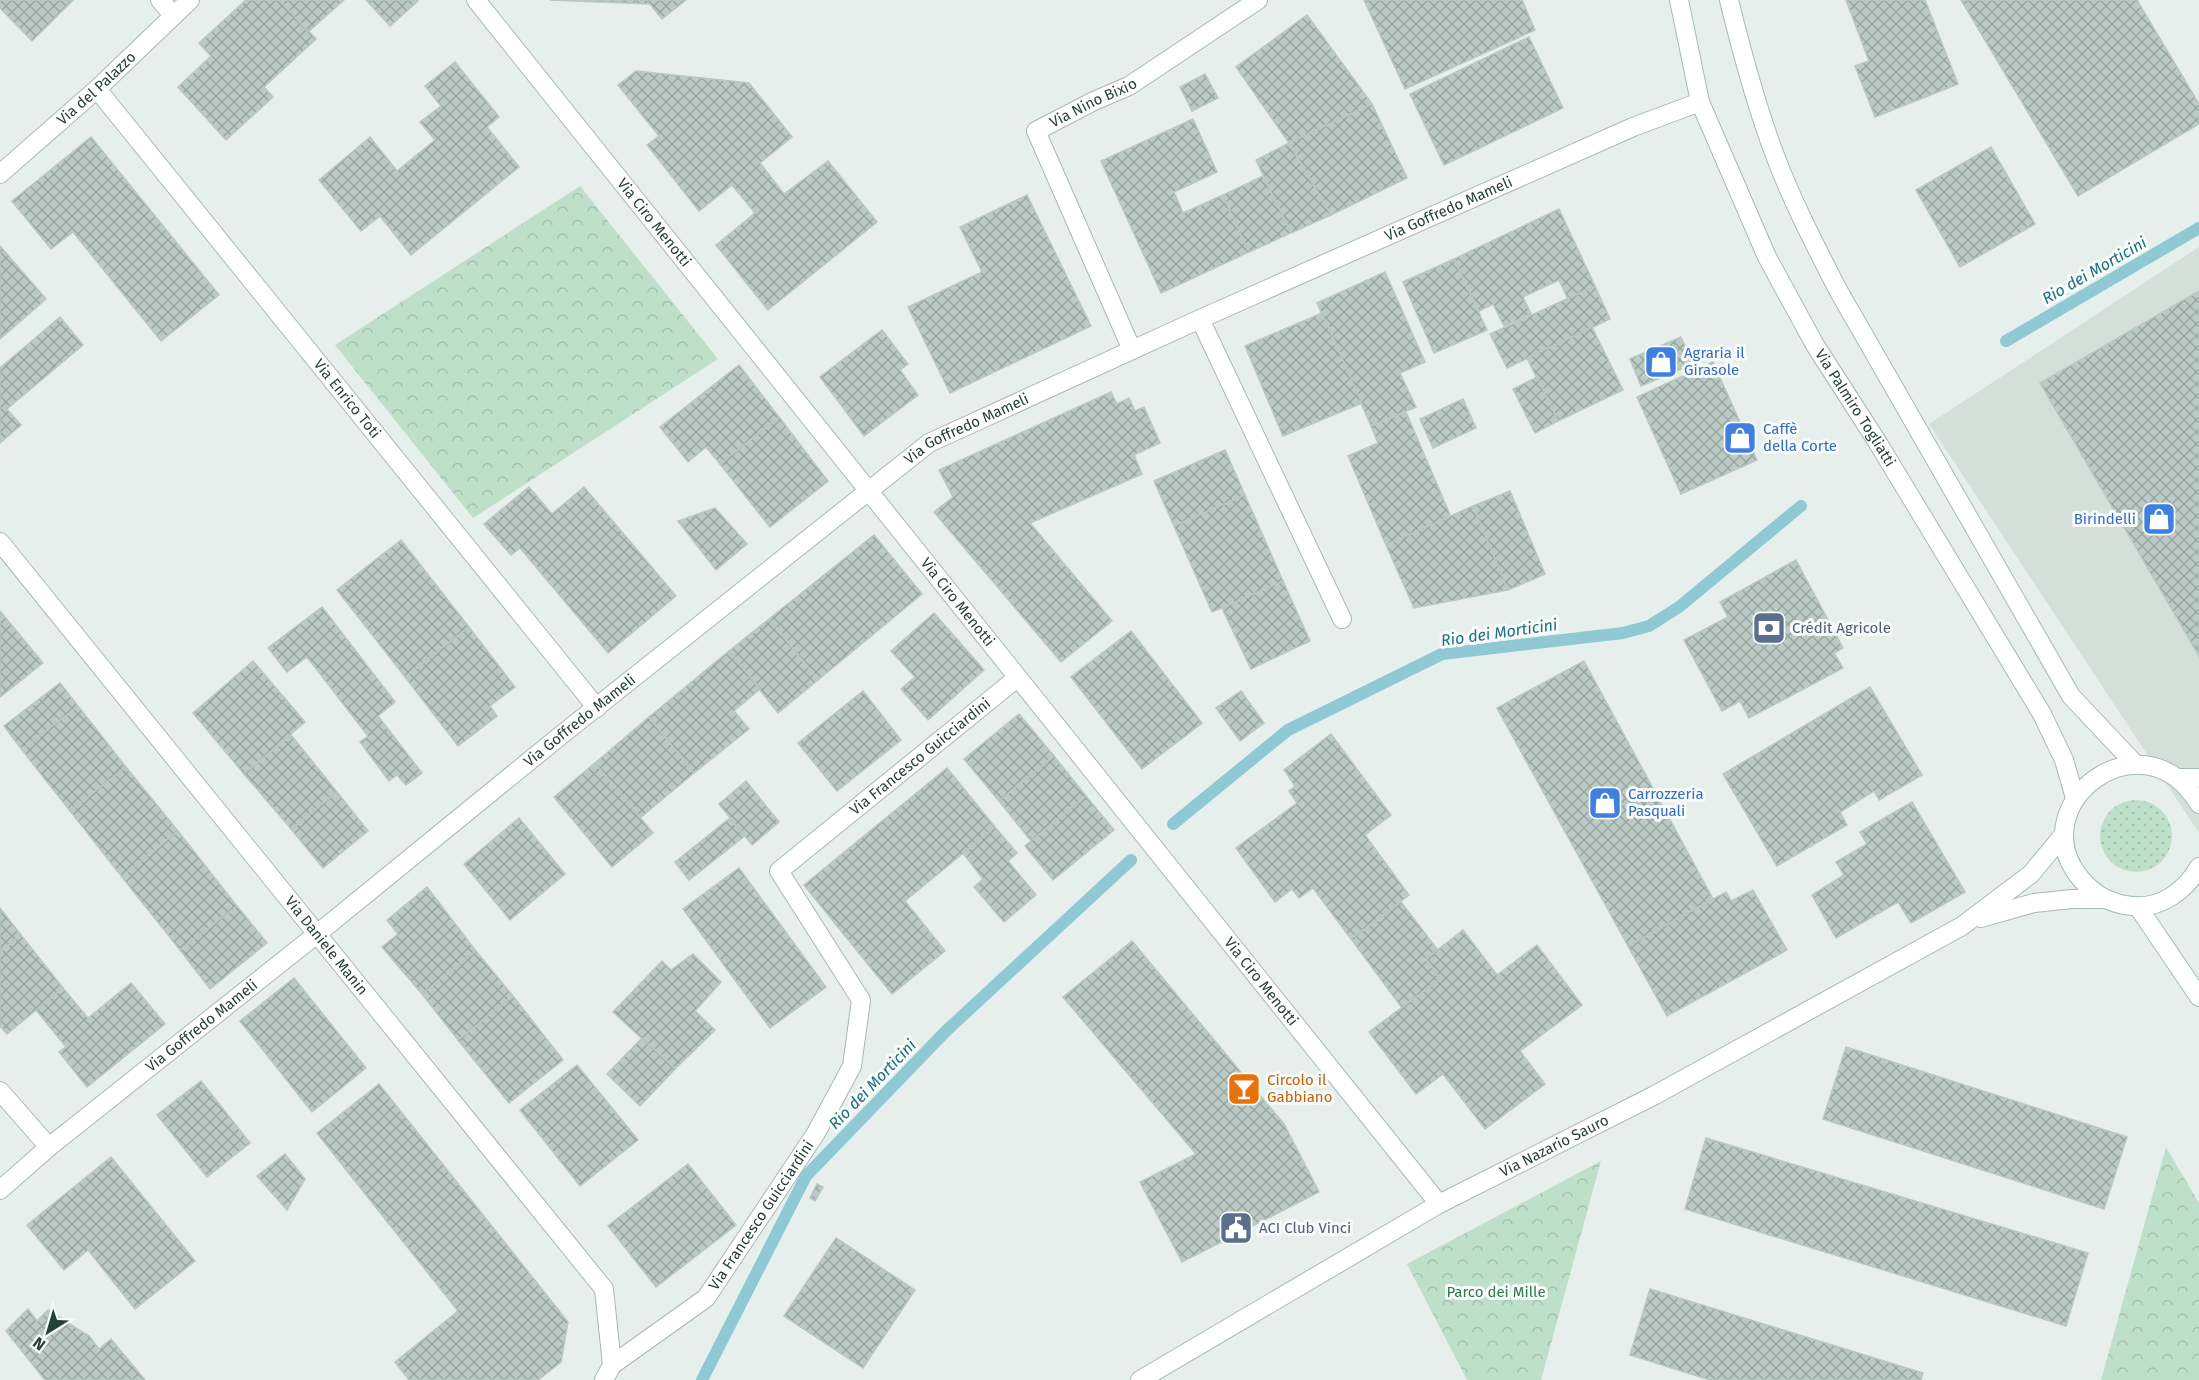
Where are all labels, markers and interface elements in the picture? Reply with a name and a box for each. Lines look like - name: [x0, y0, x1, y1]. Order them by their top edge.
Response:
- street label: Via del Palazzo: [53, 48, 140, 129]
- street label: Via Nino Bixio: [1047, 74, 1140, 131]
- street label: Via Goffredo Mameli: [1382, 173, 1515, 245]
- street label: Via Ciro Menotti: [613, 175, 695, 270]
- water label: Rio dei Morticini: [2039, 233, 2150, 308]
- shop icon: Agraria il Girasole: [1643, 344, 1679, 380]
- place label: Agraria il Girasole: [1684, 344, 1745, 379]
- street label: Via Palmiro Togliatti: [1811, 346, 1899, 470]
- street label: Via Enrico Toti: [310, 355, 384, 442]
- street label: Via Goffredo Mameli: [901, 390, 1032, 468]
- shop icon: Caffè della Corte: [1722, 420, 1758, 456]
- place label: Caffè della Corte: [1763, 420, 1837, 455]
- shop icon: Birindelli: [2141, 501, 2177, 537]
- place label: Birindelli: [2074, 510, 2136, 528]
- street label: Via Ciro Menotti: [917, 554, 998, 650]
- bank icon: Crédit Agricole: [1751, 610, 1787, 646]
- water label: Rio dei Morticini: [1440, 615, 1559, 650]
- place label: Crédit Agricole: [1792, 619, 1891, 637]
- street label: Via Goffredo Mameli: [520, 671, 639, 771]
- street label: Via Francesco Guicciardini: [846, 694, 994, 819]
- shop icon: Carrozzeria Pasquali: [1587, 785, 1623, 821]
- place label: Carrozzeria Pasquali: [1628, 785, 1704, 820]
- street label: Via Daniele Manin: [281, 893, 372, 999]
- street label: Via Ciro Menotti: [1220, 934, 1302, 1029]
- street label: Via Goffredo Mameli: [142, 976, 261, 1076]
- water label: Rio dei Morticini: [825, 1035, 920, 1133]
- bar icon: Circolo il Gabbiano: [1226, 1071, 1262, 1107]
- place label: Circolo il Gabbiano: [1267, 1071, 1332, 1106]
- street label: Via Nazario Sauro: [1497, 1111, 1612, 1181]
- street label: Via Francesco Guicciardini: [705, 1137, 818, 1293]
- public building icon: ACI Club Vinci: [1218, 1210, 1254, 1246]
- place label: ACI Club Vinci: [1259, 1219, 1351, 1237]
- park label: Parco dei Mille: [1446, 1283, 1546, 1301]
- north arrow: [18, 1302, 78, 1362]
- text: N: [29, 1333, 49, 1354]

